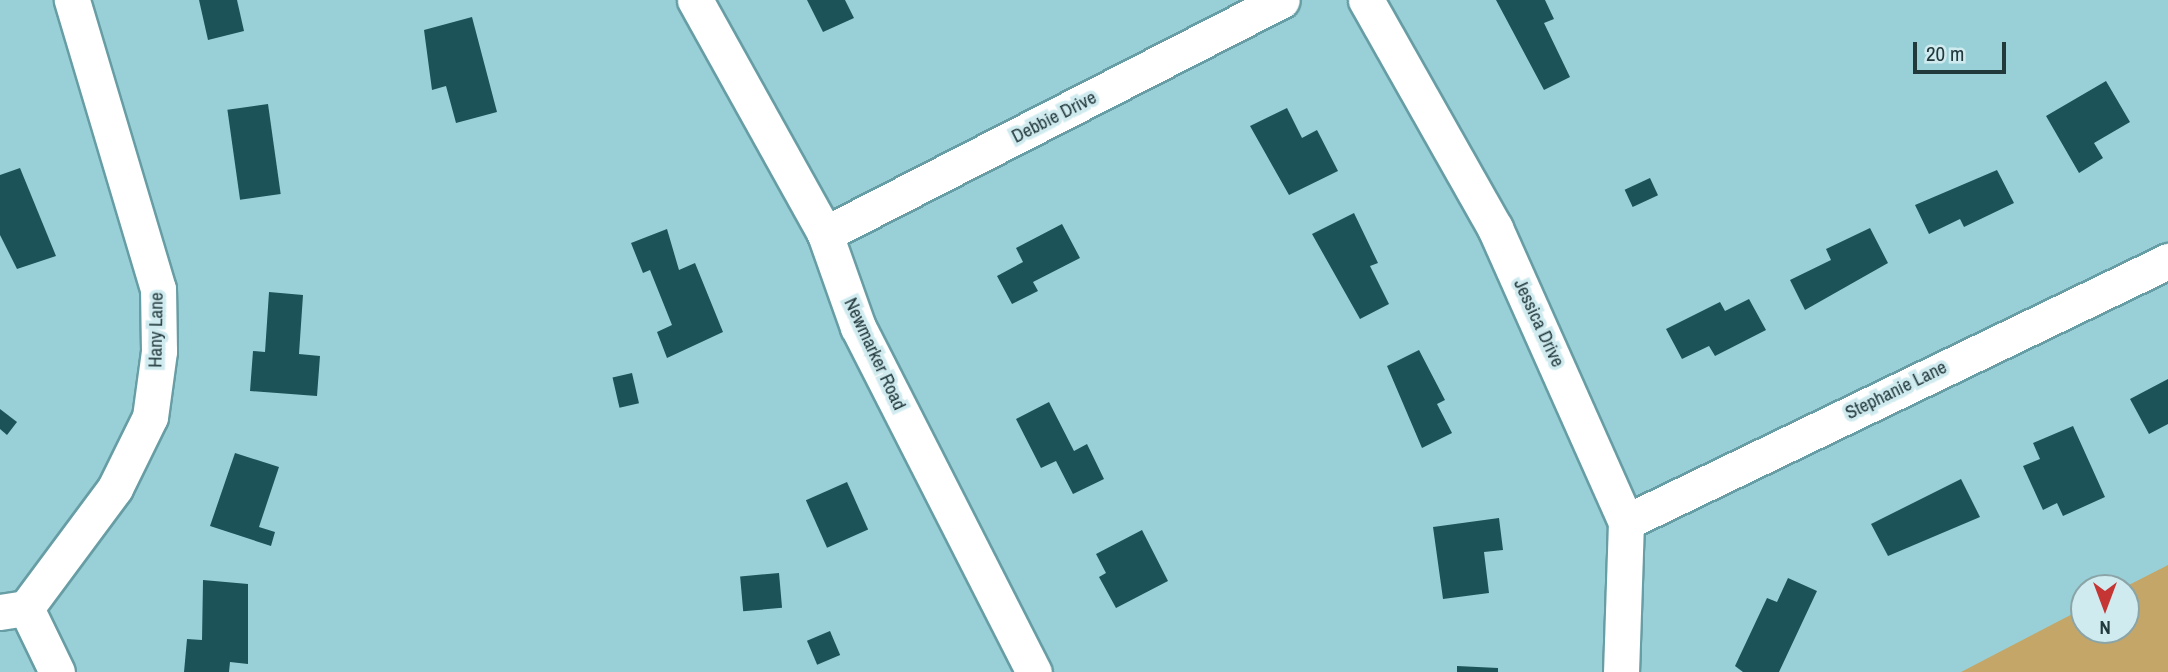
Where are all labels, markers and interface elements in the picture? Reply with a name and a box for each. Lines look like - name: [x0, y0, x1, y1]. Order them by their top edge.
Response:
- scale bar: [1916, 28, 2009, 72]
- text: 20 m: [1926, 39, 1964, 68]
- street label: Debbie Drive: [1008, 86, 1100, 148]
- street label: Jessica Drive: [1509, 275, 1569, 371]
- street label: Hany Lane: [144, 292, 168, 368]
- street label: Newmarker Road: [839, 294, 911, 414]
- street label: Stephanie Lane: [1842, 356, 1950, 424]
- north arrow: [2070, 574, 2140, 644]
- text: N: [2099, 615, 2111, 641]

